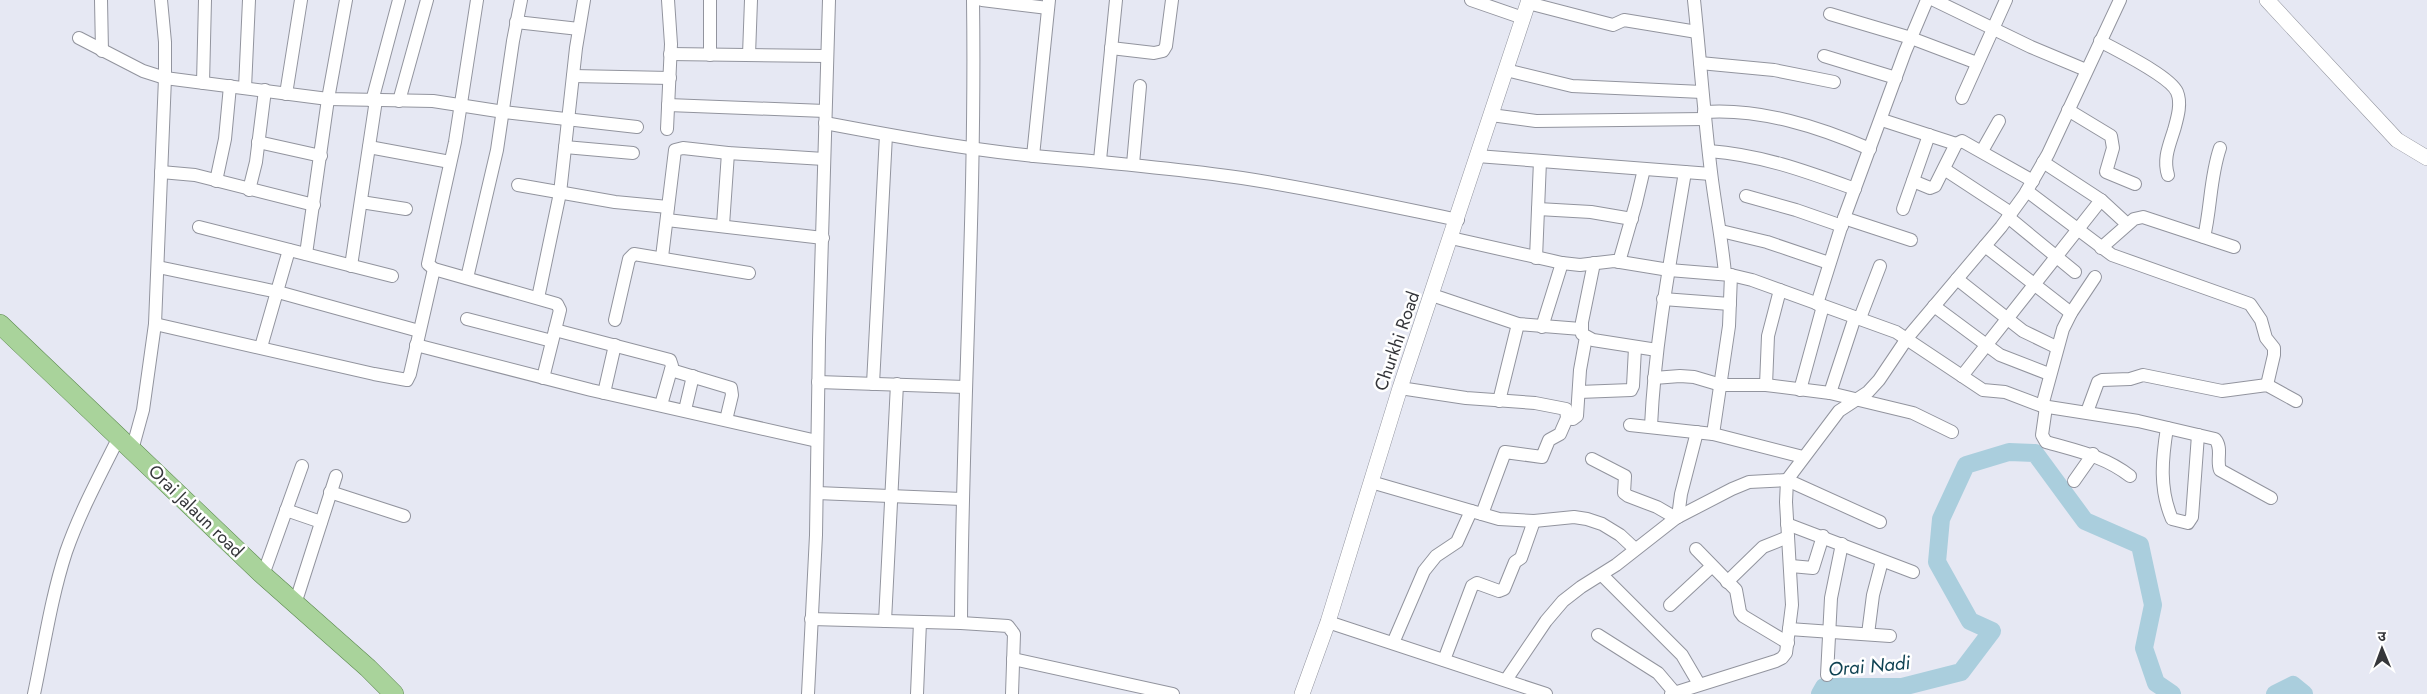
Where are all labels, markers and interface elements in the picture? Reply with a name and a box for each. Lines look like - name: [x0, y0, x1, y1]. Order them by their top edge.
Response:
- street label: Churkhi Road: [1368, 288, 1426, 394]
- street label: Orai Jalaun road: [142, 459, 250, 563]
- north arrow: [2357, 624, 2407, 674]
- text: उ: [2377, 626, 2387, 646]
- water label: Orai Nadi: [1827, 649, 1912, 683]

